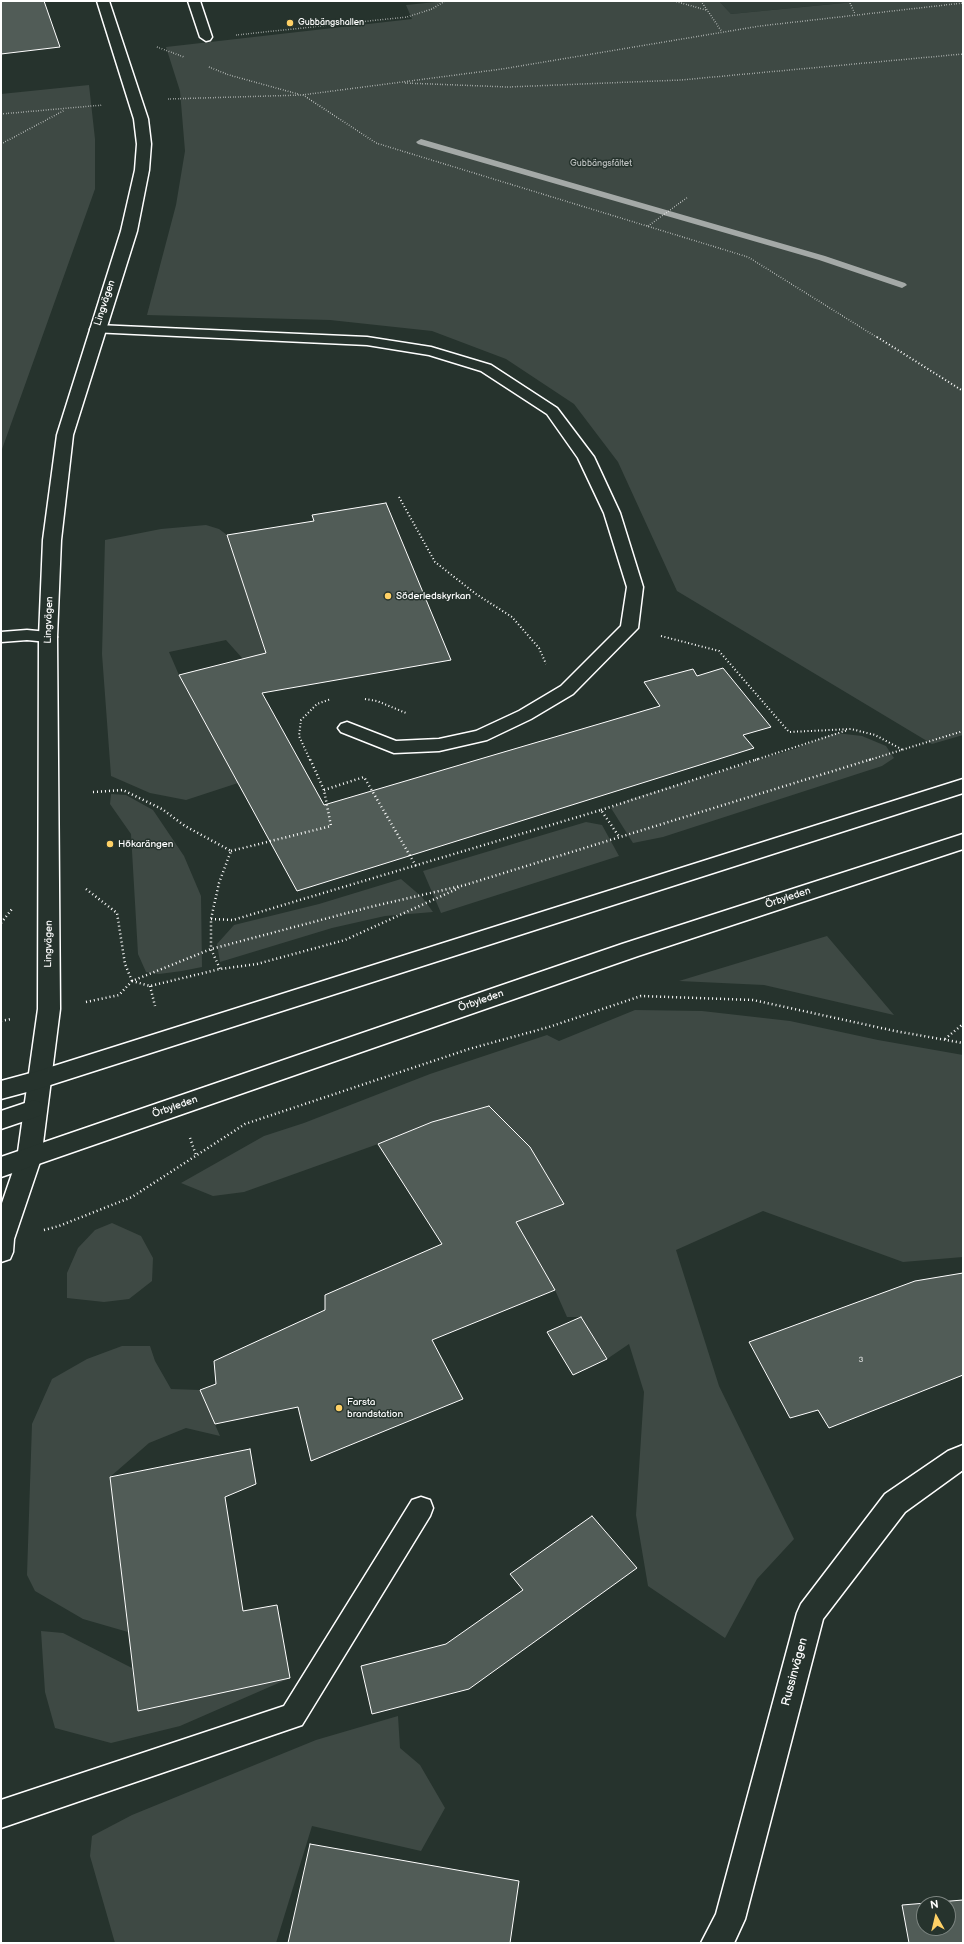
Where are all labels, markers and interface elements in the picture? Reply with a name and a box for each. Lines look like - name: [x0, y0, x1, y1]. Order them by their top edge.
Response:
- marker: Gubbängshallen: [285, 18, 295, 28]
- place label: Gubbängshallen: [298, 18, 364, 28]
- park label: Gubbängsfältet: [570, 159, 632, 169]
- street label: Lingvägen: [92, 279, 118, 327]
- place label: Söderledskyrkan: [396, 590, 471, 602]
- marker: Söderledskyrkan: [383, 591, 393, 601]
- street label: Lingvägen: [42, 596, 56, 644]
- place label: Hökarängen: [118, 838, 173, 850]
- marker: Hökarängen: [105, 839, 115, 849]
- street label: Örbyleden: [764, 885, 812, 911]
- street label: Lingvägen: [43, 920, 55, 968]
- street label: Örbyleden: [457, 988, 505, 1014]
- street label: Örbyleden: [151, 1094, 199, 1120]
- house number: 3: [859, 1355, 863, 1365]
- place label: Farsta brandstation: [347, 1396, 403, 1420]
- marker: Farsta brandstation: [334, 1403, 344, 1413]
- street label: Russinvägen: [779, 1636, 811, 1708]
- north arrow: [916, 1896, 956, 1936]
- text: N: [929, 1898, 939, 1912]

